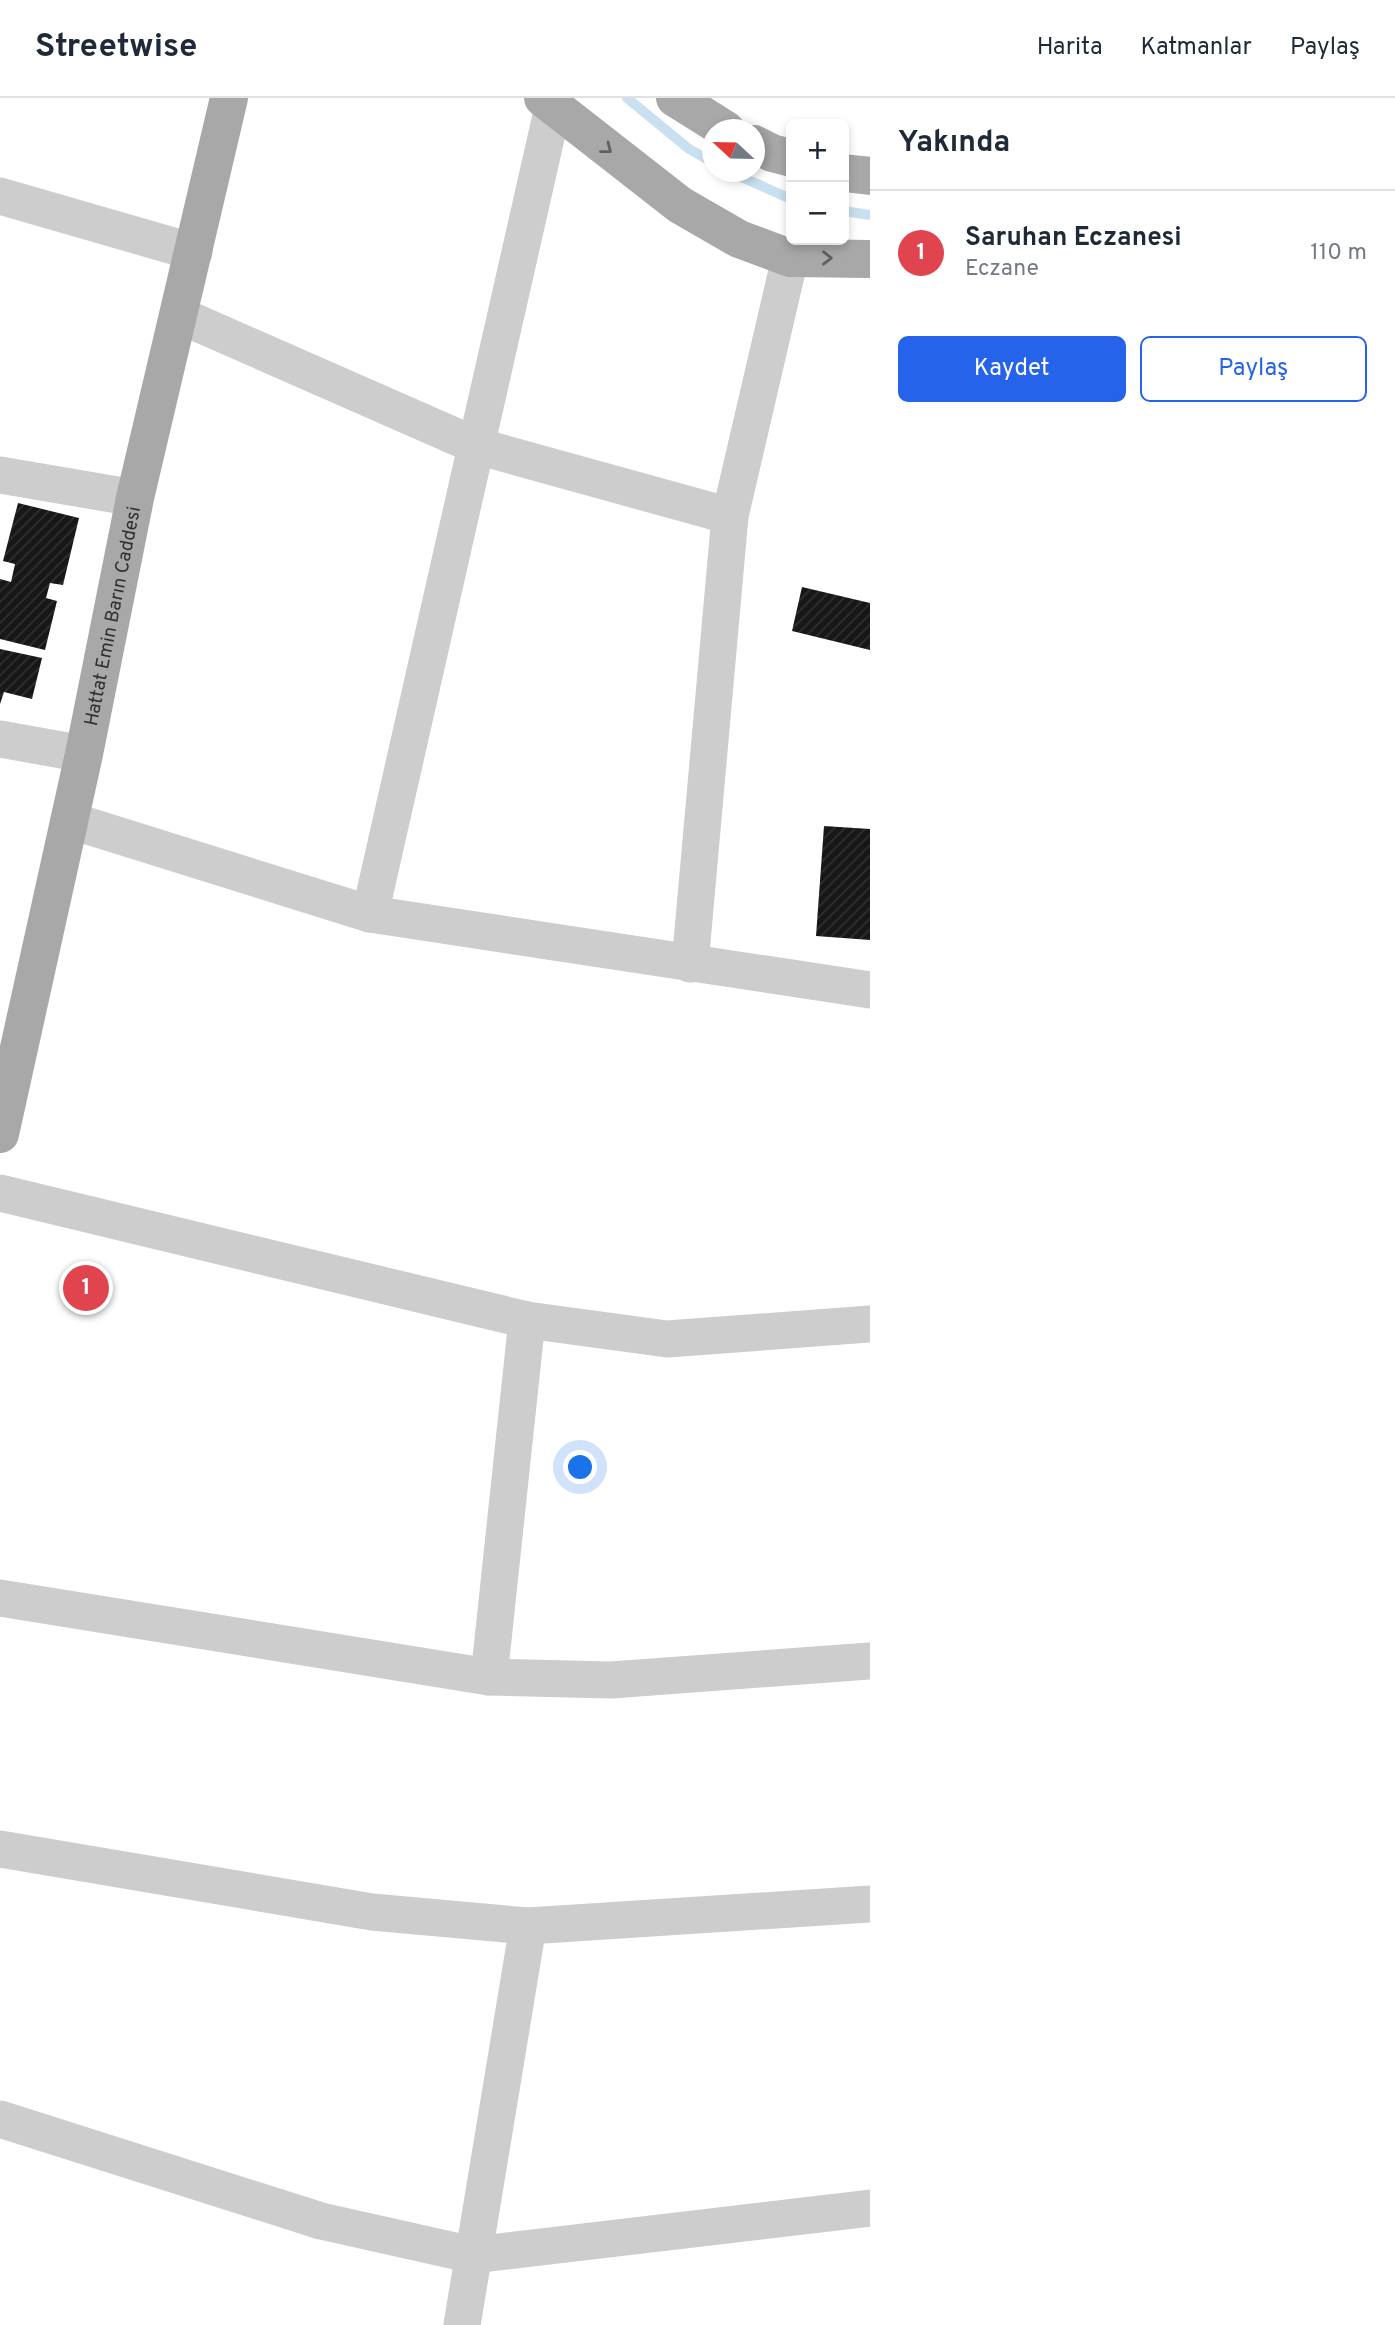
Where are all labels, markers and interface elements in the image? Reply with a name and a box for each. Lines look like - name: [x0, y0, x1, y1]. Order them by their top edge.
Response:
- text: Streetwise: [35, 27, 197, 69]
- text: Harita: [1037, 33, 1103, 63]
- text: Katmanlar: [1141, 33, 1252, 63]
- text: Paylaş: [1290, 33, 1360, 63]
- north arrow: [702, 119, 765, 182]
- map controls: [786, 119, 849, 245]
- button: +: [786, 119, 849, 182]
- text: Yakında: [898, 125, 1010, 162]
- one-way arrow: [599, 140, 612, 153]
- button: −: [786, 182, 849, 245]
- text: Saruhan Eczanesi: [965, 222, 1182, 255]
- text: 1: [916, 239, 926, 268]
- text: 110 m: [1310, 239, 1367, 268]
- one-way arrow: [822, 251, 833, 266]
- text: Eczane: [965, 255, 1039, 284]
- button: Kaydet: [898, 336, 1126, 402]
- button: Paylaş: [1140, 336, 1367, 402]
- street label: Hattat Emin Barın Caddesi: [80, 504, 147, 728]
- pin: 1: [63, 1262, 109, 1314]
- your location: [563, 1450, 597, 1484]

